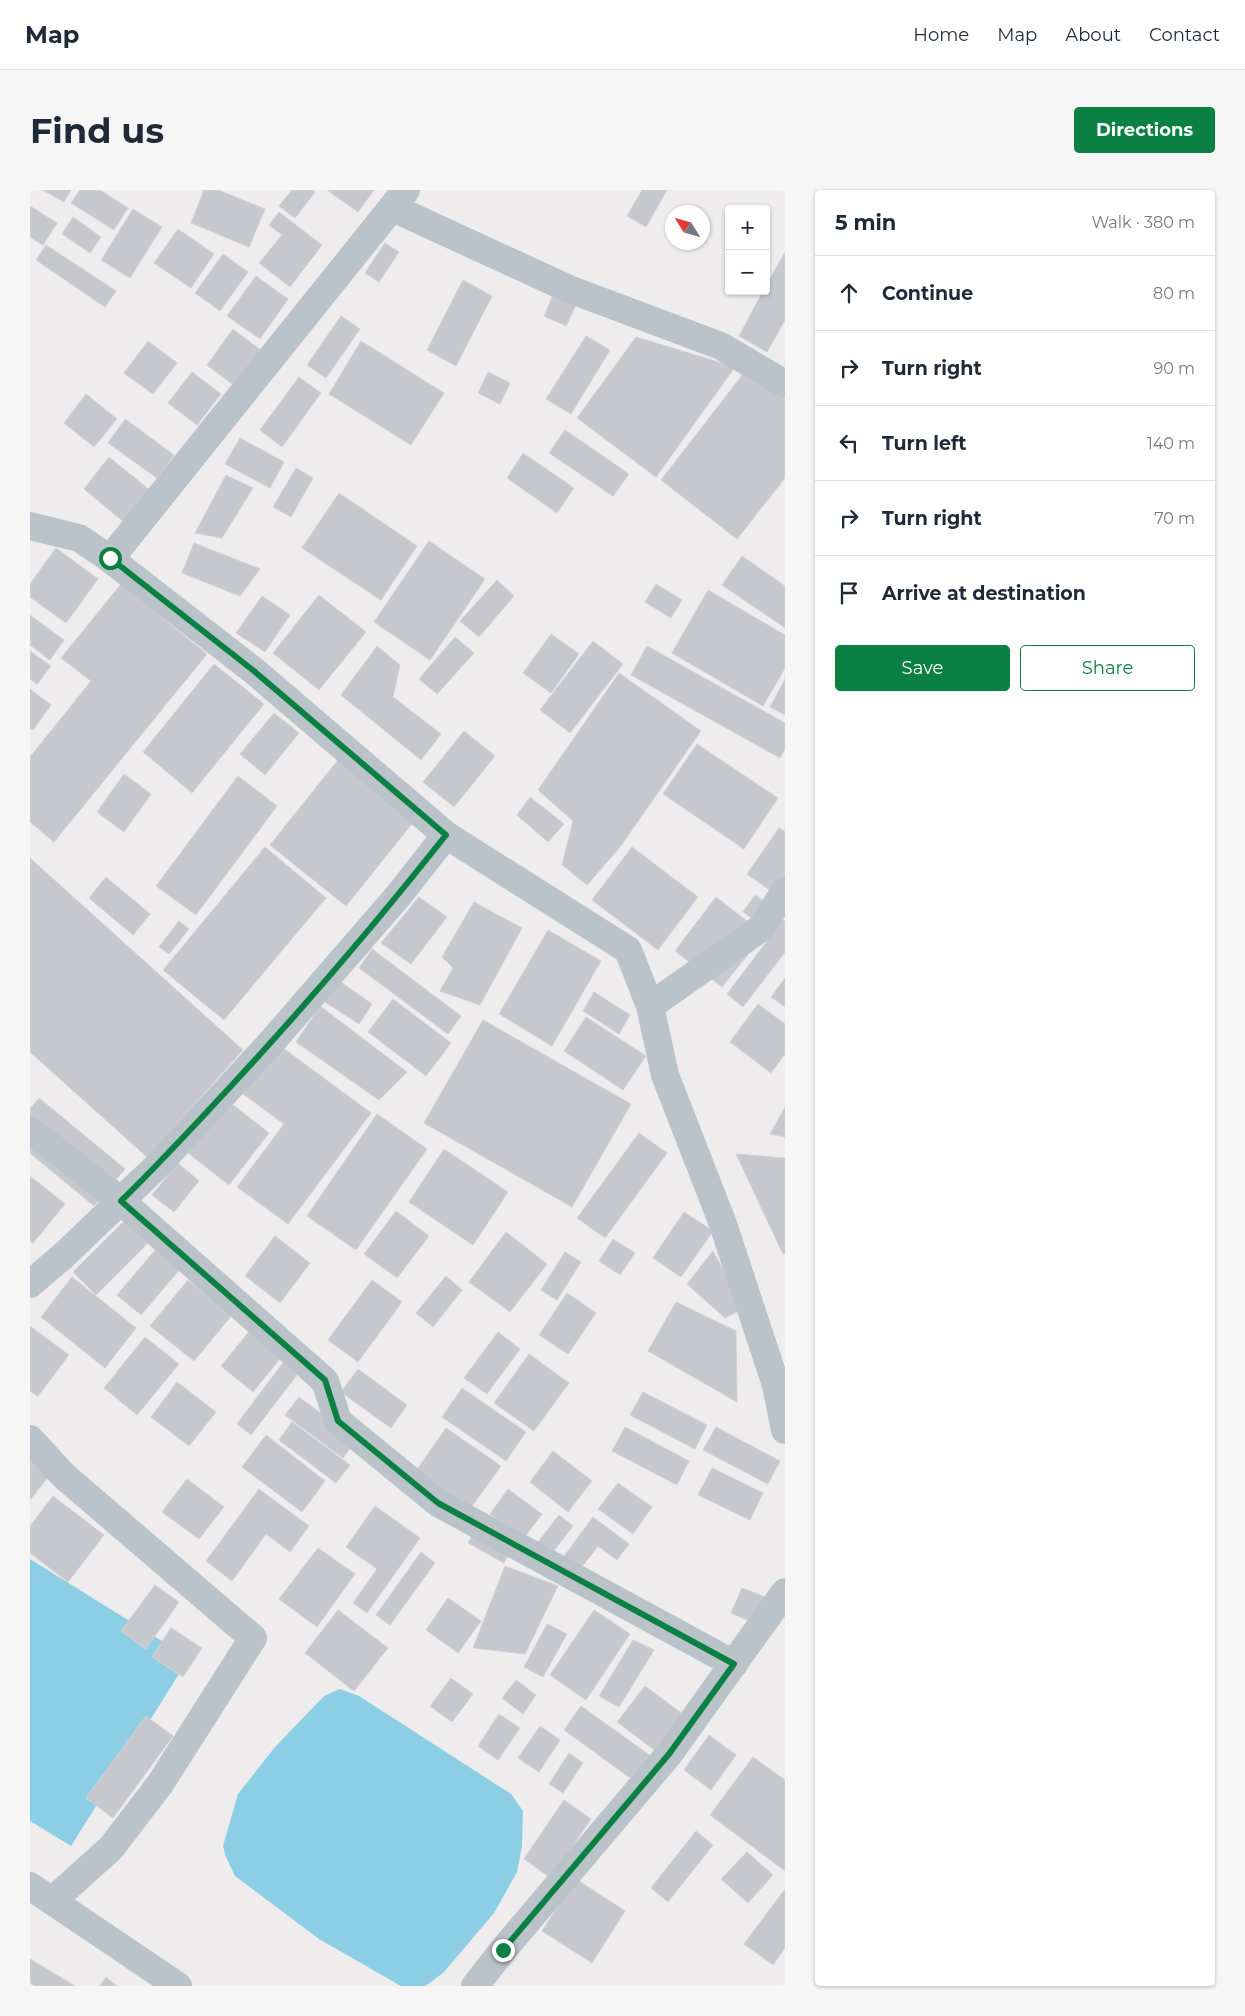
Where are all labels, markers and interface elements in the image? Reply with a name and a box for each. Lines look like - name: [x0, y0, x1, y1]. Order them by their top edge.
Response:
- text: Map: [25, 20, 79, 49]
- text: Home: [913, 24, 969, 46]
- text: Map: [997, 24, 1037, 46]
- text: About: [1065, 24, 1121, 46]
- text: Contact: [1149, 24, 1220, 46]
- button: Directions: [1074, 107, 1215, 153]
- text: Find us: [30, 109, 164, 152]
- north arrow: [665, 205, 710, 250]
- map controls: [725, 205, 770, 295]
- button: +: [725, 205, 770, 250]
- text: 5 min: [835, 210, 896, 235]
- text: Walk · 380 m: [1091, 213, 1195, 232]
- button: −: [725, 250, 770, 295]
- icon: ahead: [835, 279, 863, 307]
- text: Continue: [882, 282, 973, 305]
- text: 80 m: [1153, 284, 1195, 303]
- icon: right: [835, 354, 863, 382]
- text: Turn right: [882, 357, 982, 380]
- text: 90 m: [1153, 359, 1195, 378]
- icon: left: [835, 429, 863, 457]
- text: Turn left: [882, 432, 967, 455]
- text: 140 m: [1147, 434, 1195, 453]
- icon: right: [835, 504, 863, 532]
- text: Turn right: [882, 507, 982, 530]
- text: 70 m: [1154, 509, 1195, 528]
- route start: [99, 547, 122, 570]
- icon: arrive: [835, 579, 863, 607]
- text: Arrive at destination: [882, 582, 1086, 605]
- button: Save: [835, 645, 1010, 691]
- button: Share: [1020, 645, 1195, 691]
- route end: [492, 1939, 515, 1962]

